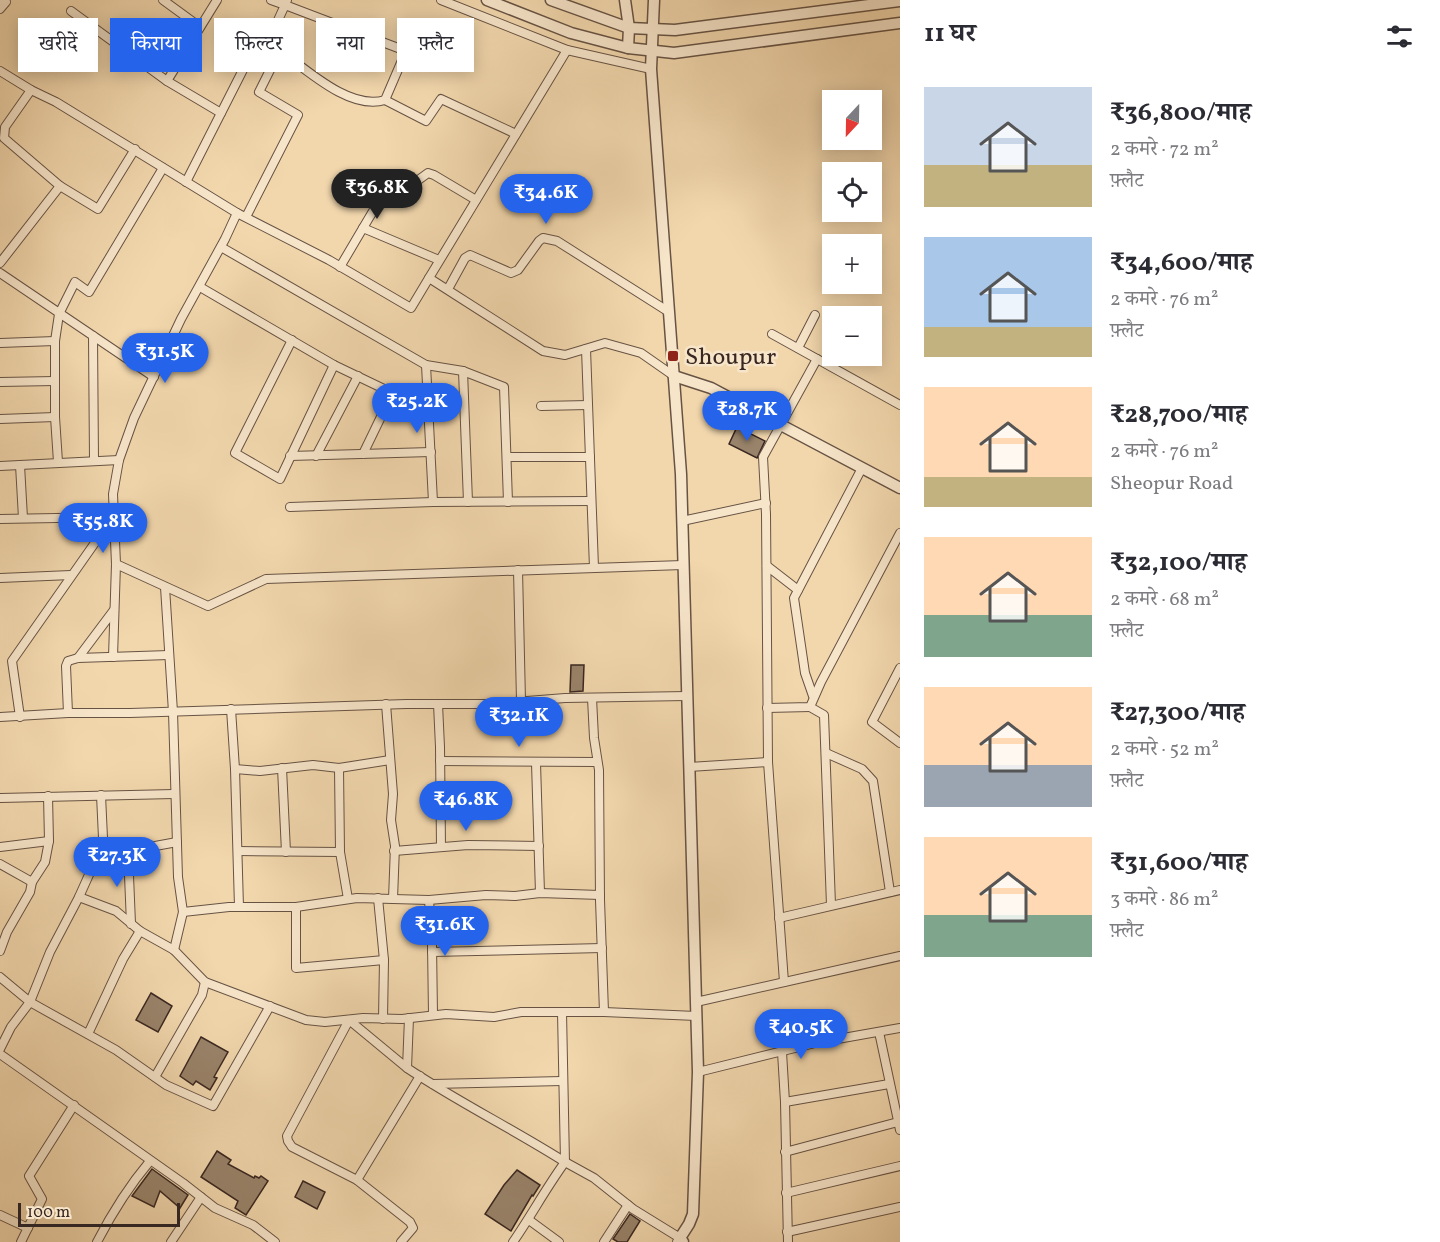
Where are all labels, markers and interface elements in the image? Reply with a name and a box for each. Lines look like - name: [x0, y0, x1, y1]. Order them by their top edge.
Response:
- text: 11 घर: [924, 16, 976, 52]
- chip: खरीदें: [18, 18, 98, 72]
- chip: किराया: [110, 18, 202, 72]
- chip: फ़िल्टर: [214, 18, 304, 72]
- chip: नया: [316, 18, 385, 72]
- chip: फ़्लैट: [397, 18, 474, 72]
- icon: filters: [1383, 20, 1416, 53]
- north arrow: [822, 90, 882, 150]
- map controls: [822, 90, 882, 366]
- text: ₹36,800/माह: [1110, 95, 1251, 131]
- icon: home: [972, 111, 1044, 183]
- text: 2 कमरे · 72 m²: [1110, 136, 1219, 164]
- button: locate: [822, 162, 882, 222]
- text: फ़्लैट: [1110, 168, 1143, 196]
- pin: ₹36.8K: [328, 169, 426, 220]
- text: ₹36.8K: [345, 174, 409, 202]
- pin: ₹34.6K: [497, 174, 595, 225]
- text: ₹34.6K: [514, 179, 578, 207]
- button: +: [822, 234, 882, 294]
- text: ₹34,600/माह: [1110, 245, 1253, 281]
- icon: home: [972, 261, 1044, 333]
- text: 2 कमरे · 76 m²: [1110, 286, 1218, 314]
- button: −: [822, 306, 882, 366]
- text: फ़्लैट: [1110, 318, 1143, 346]
- pin: ₹31.5K: [116, 333, 214, 384]
- text: ₹31.5K: [136, 338, 194, 366]
- place label: Shoupur: [685, 341, 776, 375]
- marker: Shoupur: [666, 349, 680, 363]
- pin: ₹25.2K: [368, 383, 466, 434]
- text: ₹25.2K: [386, 388, 448, 416]
- pin: ₹28.7K: [698, 391, 796, 442]
- text: ₹28.7K: [716, 396, 778, 424]
- text: ₹28,700/माह: [1110, 397, 1247, 433]
- icon: home: [972, 411, 1044, 483]
- text: 2 कमरे · 76 m²: [1110, 438, 1218, 466]
- text: Sheopur Road: [1110, 470, 1233, 498]
- pin: ₹55.8K: [54, 503, 152, 554]
- text: ₹55.8K: [72, 508, 134, 536]
- text: ₹32,100/माह: [1110, 545, 1247, 581]
- icon: home: [972, 561, 1044, 633]
- text: 2 कमरे · 68 m²: [1110, 586, 1219, 614]
- text: फ़्लैट: [1110, 618, 1143, 646]
- text: ₹27,300/माह: [1110, 695, 1245, 731]
- pin: ₹32.1K: [470, 697, 568, 748]
- text: ₹32.1K: [489, 702, 549, 730]
- icon: home: [972, 711, 1044, 783]
- text: 2 कमरे · 52 m²: [1110, 736, 1219, 764]
- text: फ़्लैट: [1110, 768, 1143, 796]
- pin: ₹46.8K: [417, 781, 515, 832]
- text: ₹46.8K: [433, 786, 499, 814]
- pin: ₹27.3K: [68, 837, 166, 888]
- text: ₹27.3K: [88, 842, 146, 870]
- text: ₹31,600/माह: [1110, 845, 1247, 881]
- icon: home: [972, 861, 1044, 933]
- text: 3 कमरे · 86 m²: [1110, 886, 1218, 914]
- pin: ₹31.6K: [396, 906, 494, 957]
- text: ₹31.6K: [415, 911, 475, 939]
- text: फ़्लैट: [1110, 918, 1143, 946]
- pin: ₹40.5K: [752, 1009, 850, 1060]
- text: ₹40.5K: [769, 1014, 833, 1042]
- scale bar: [18, 1200, 180, 1228]
- text: 100 m: [27, 1202, 70, 1224]

